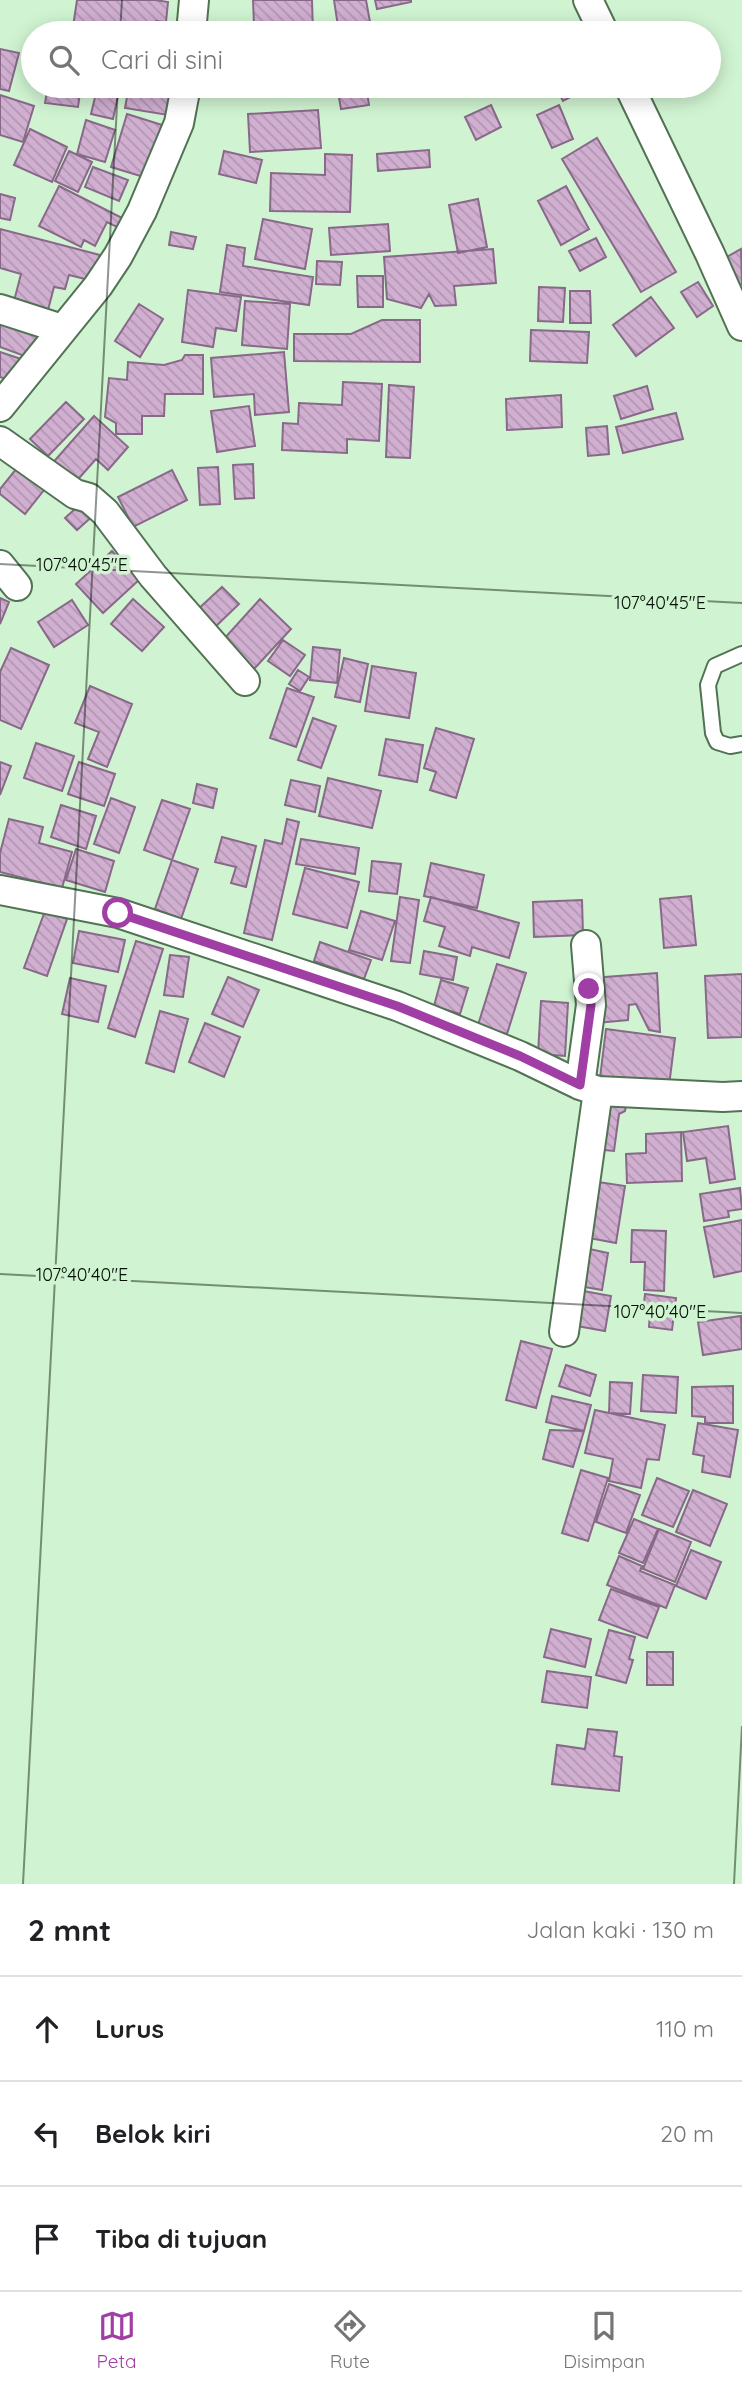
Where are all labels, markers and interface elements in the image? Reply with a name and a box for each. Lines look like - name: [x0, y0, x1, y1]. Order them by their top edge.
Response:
- search box: [21, 21, 721, 98]
- icon: search: [45, 41, 83, 79]
- text: Cari di sini: [101, 43, 223, 76]
- text: 107°40'45"E: [36, 553, 128, 576]
- text: 107°40'45"E: [614, 591, 706, 614]
- route start: [102, 897, 133, 928]
- route end: [573, 973, 604, 1004]
- text: 107°40'40"E: [36, 1263, 128, 1286]
- text: 107°40'40"E: [614, 1300, 706, 1323]
- text: 2 mnt: [28, 1911, 111, 1949]
- text: Jalan kaki · 130 m: [526, 1915, 714, 1944]
- icon: ahead: [28, 2010, 66, 2048]
- text: Lurus: [95, 2012, 164, 2045]
- text: 110 m: [656, 2014, 714, 2043]
- icon: left: [28, 2115, 66, 2153]
- text: Belok kiri: [95, 2117, 211, 2150]
- text: 20 m: [660, 2119, 714, 2148]
- icon: arrive: [28, 2220, 66, 2258]
- text: Tiba di tujuan: [95, 2222, 267, 2255]
- tab: Peta: [97, 2307, 136, 2373]
- tab: Rute: [330, 2307, 370, 2373]
- tab: Disimpan: [563, 2307, 645, 2373]

